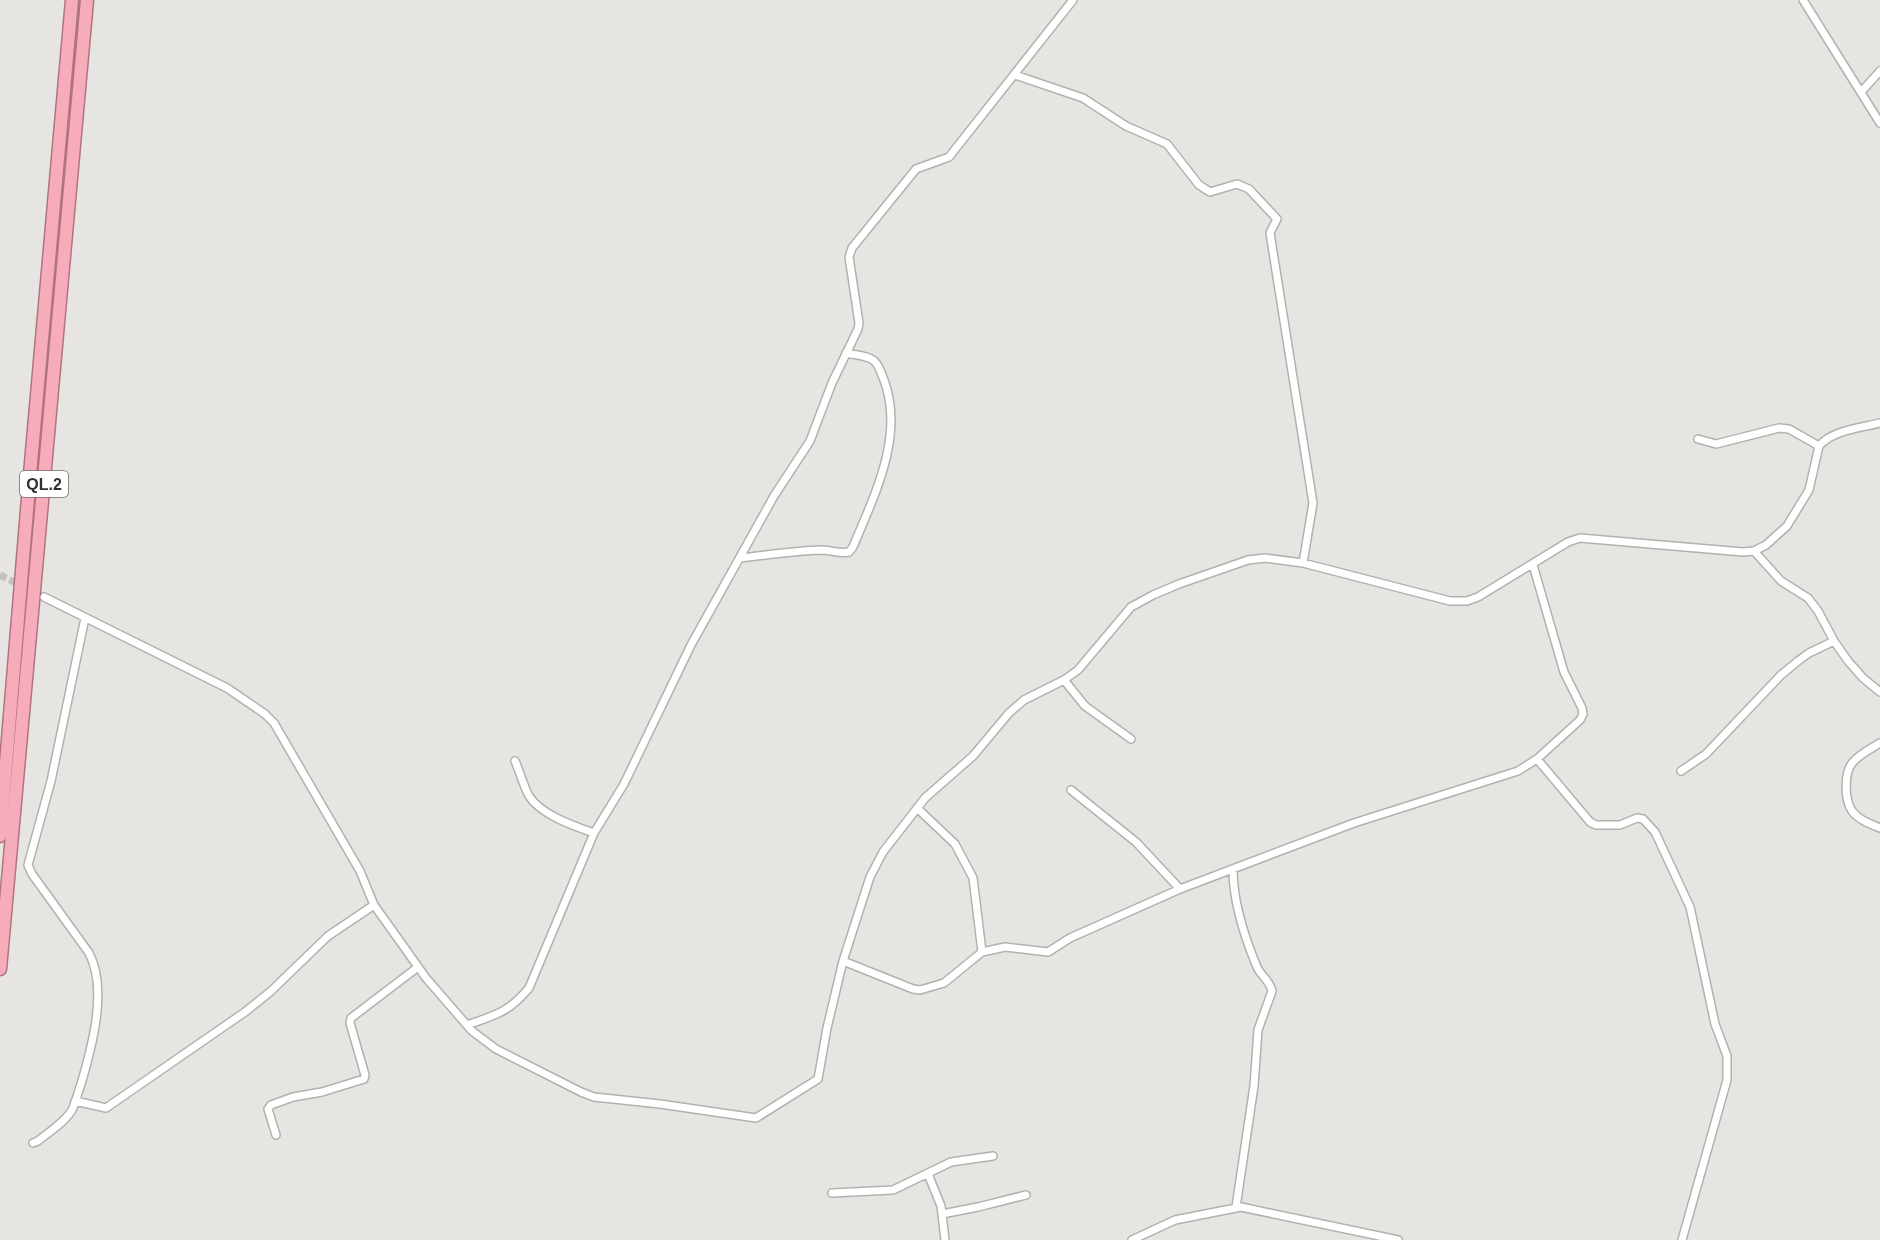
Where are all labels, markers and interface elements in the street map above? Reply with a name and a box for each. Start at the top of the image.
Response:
road number: QL.2 [20,471,68,497]

